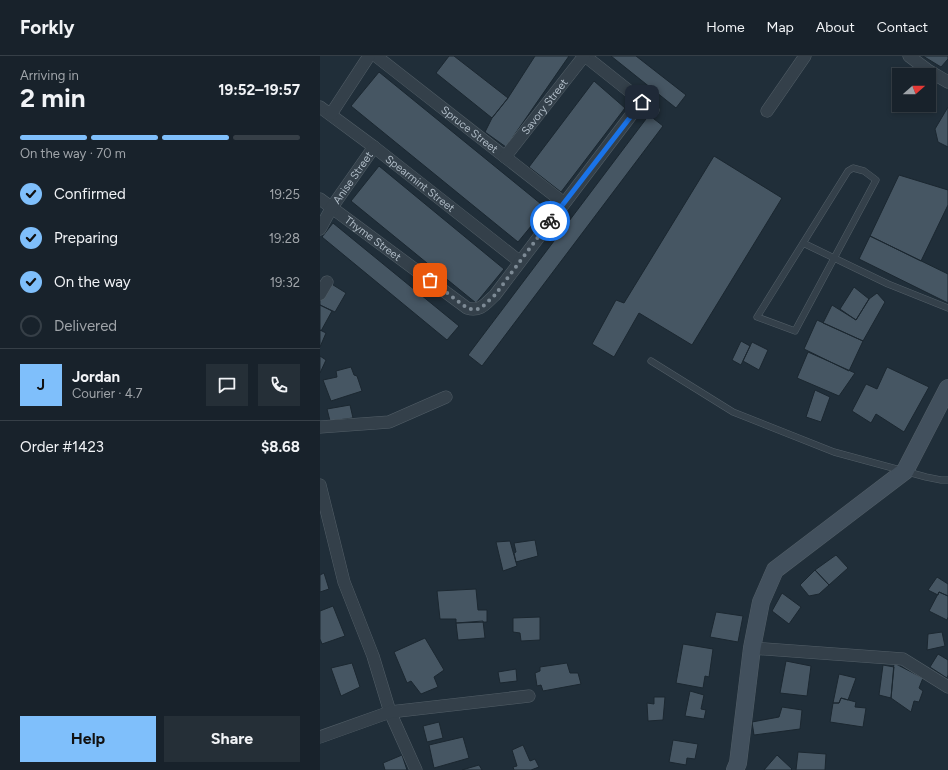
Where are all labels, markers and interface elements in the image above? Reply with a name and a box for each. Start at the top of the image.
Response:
text: Forkly [20,16,74,39]
text: Home [706,19,745,36]
text: Map [767,19,794,36]
text: About [816,19,855,36]
text: Contact [877,19,928,36]
text: Arriving in [20,68,79,83]
north arrow [892,68,936,112]
map controls [892,68,936,112]
street label: Savory Street [519,76,571,137]
text: 19:52–19:57 [218,81,300,99]
text: 2 min [20,82,86,114]
pin [625,85,659,119]
icon: home [631,91,653,113]
street label: Spruce Street [438,103,500,156]
text: On the way · 70 m [20,146,126,161]
street label: Anise Street [330,149,376,207]
street label: Spearmint Street [383,153,457,215]
icon: check [20,183,42,205]
text: Confirmed [54,185,126,203]
text: 19:25 [269,187,300,202]
courier [530,201,570,241]
icon: bike [539,210,561,232]
street label: Thyme Street [342,214,403,264]
icon: check [20,227,42,249]
text: Preparing [54,229,118,247]
text: 19:28 [269,231,300,246]
pin [413,263,447,297]
icon: bag [419,269,441,291]
icon: check [20,271,42,293]
text: On the way [54,273,131,291]
text: 19:32 [270,275,300,290]
text: Delivered [54,317,117,335]
button: chat [206,364,248,406]
button: phone [258,364,300,406]
text: Jordan [72,368,120,386]
text: J [37,376,45,394]
text: Courier · 4.7 [72,386,143,401]
text: Order #1423 [20,438,104,456]
text: $8.68 [261,438,300,456]
button: Help [20,716,156,762]
button: Share [164,716,300,762]

